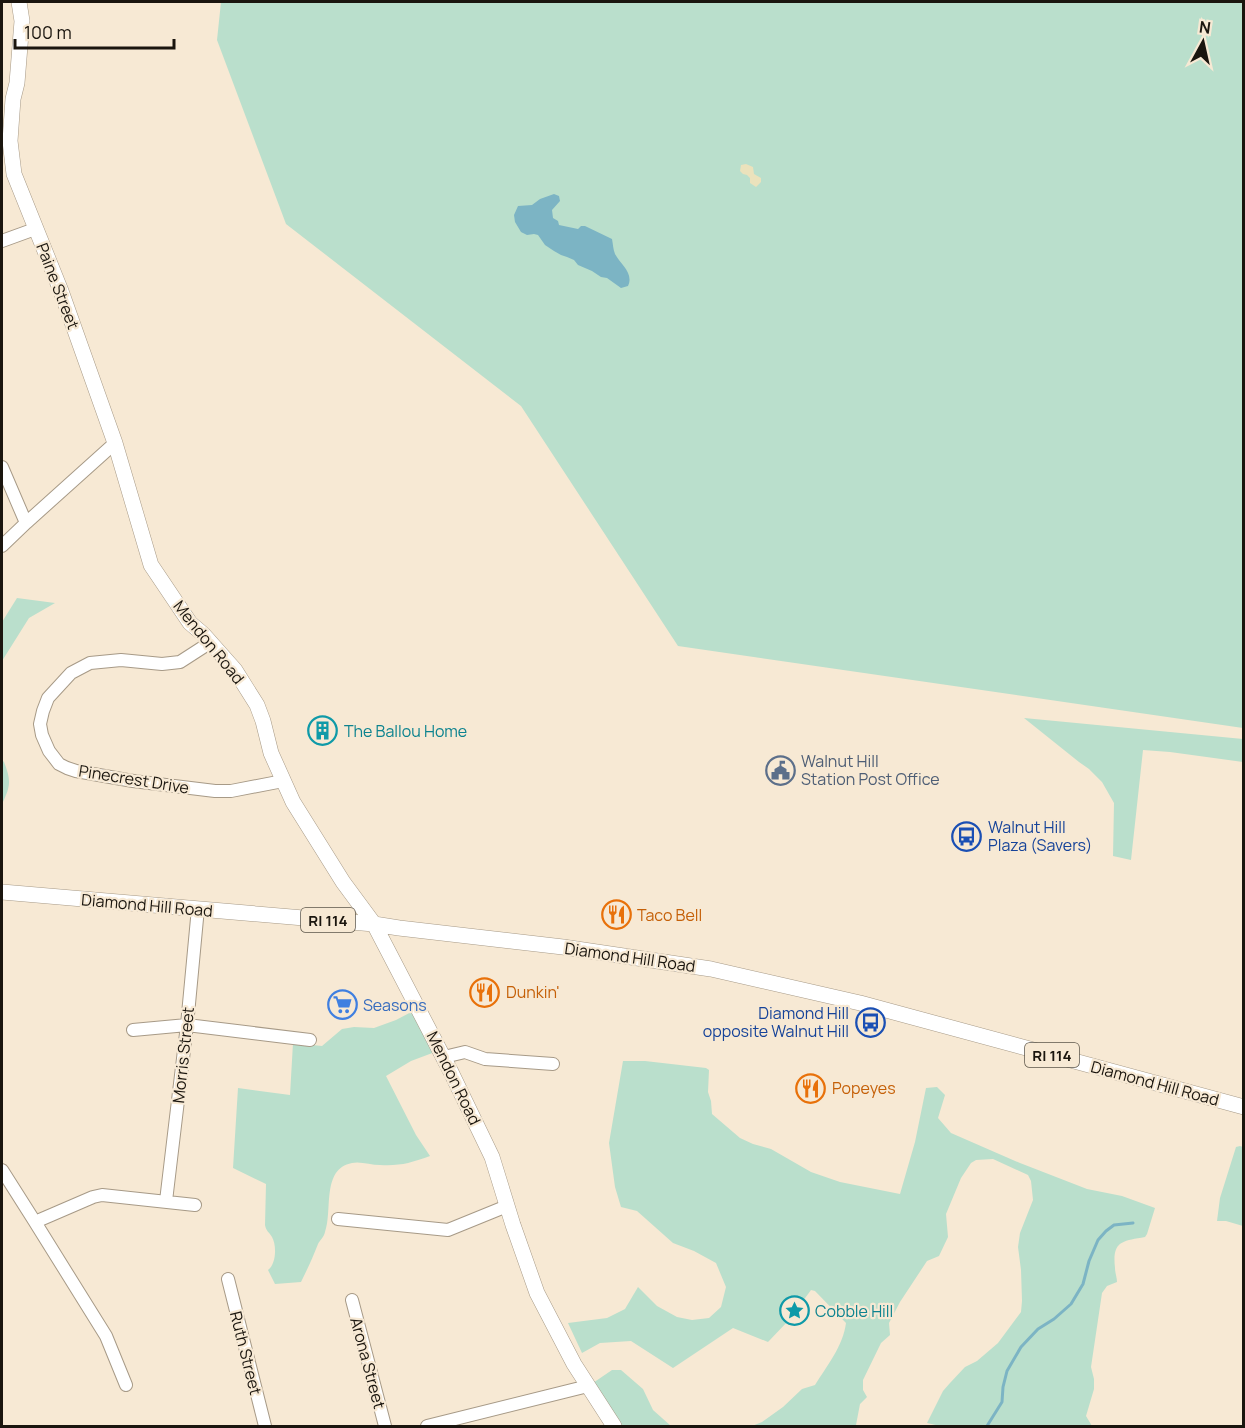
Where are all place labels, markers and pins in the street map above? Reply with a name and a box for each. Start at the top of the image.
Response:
building icon: The Ballou Home [307,715,339,747]
place label: The Ballou Home [344,720,467,742]
place label: Walnut Hill Station Post Office [801,750,940,790]
public building icon: Walnut Hill Station Post Office [764,754,796,786]
place label: Walnut Hill Plaza (Savers) [988,816,1092,856]
bus stop icon: Walnut Hill Plaza (Savers) [951,820,983,852]
restaurant icon: Taco Bell [600,899,632,931]
place label: Taco Bell [637,904,702,926]
restaurant icon: Dunkin' [469,976,501,1008]
place label: Dunkin' [506,981,560,1003]
supermarket icon: Seasons [326,989,358,1021]
place label: Seasons [363,994,427,1016]
place label: Diamond Hill opposite Walnut Hill [703,1002,849,1042]
bus stop icon: Diamond Hill opposite Walnut Hill [854,1006,886,1038]
restaurant icon: Popeyes [795,1072,827,1104]
place label: Popeyes [832,1077,896,1099]
place icon: Cobble Hill [778,1295,810,1327]
place label: Cobble Hill [815,1300,893,1322]

